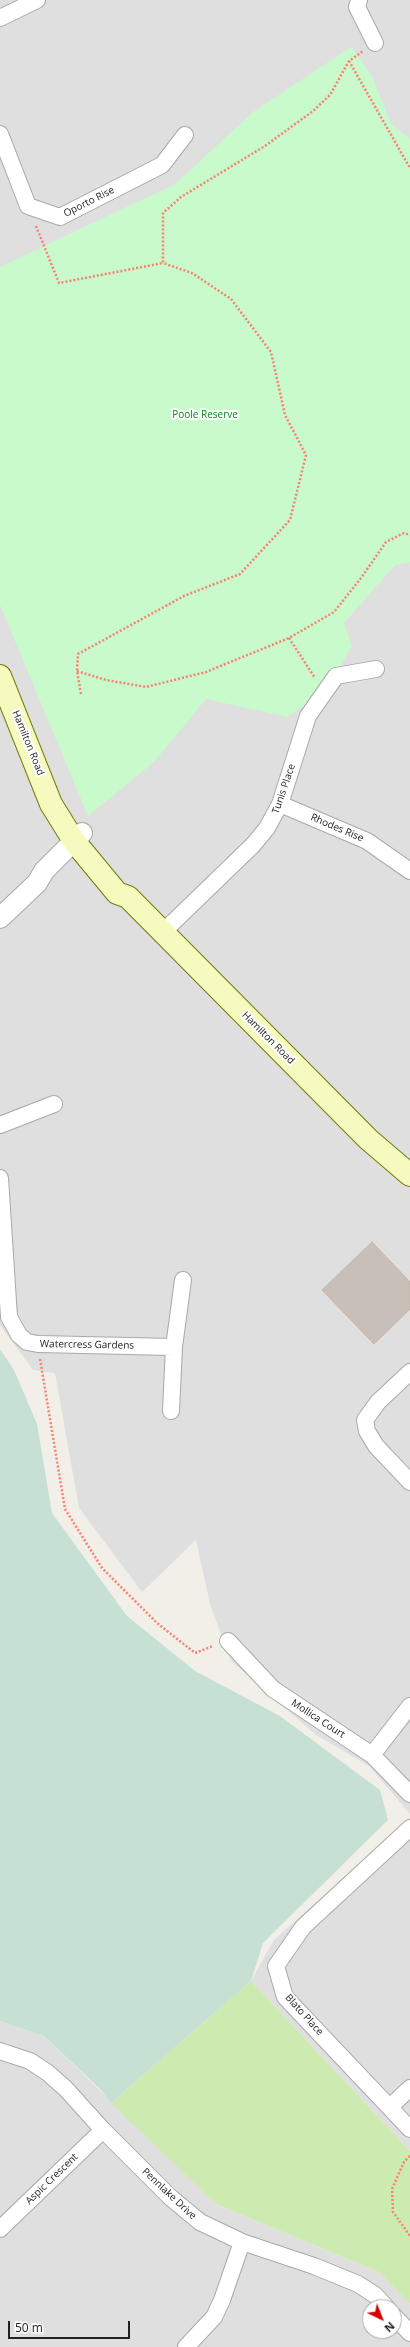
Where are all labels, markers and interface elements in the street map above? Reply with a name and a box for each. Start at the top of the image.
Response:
street label: Oporto Rise [62,184,116,220]
park label: Poole Reserve [172,409,238,421]
street label: Hamilton Road [9,709,47,777]
street label: Tunis Place [270,762,298,816]
street label: Rhodes Rise [309,811,365,845]
street label: Hamilton Road [239,1009,297,1067]
street label: Watercress Gardens [40,1338,134,1352]
street label: Mollica Court [289,1697,347,1741]
street label: Blato Place [282,1992,326,2038]
street label: Aspic Crescent [23,2151,81,2207]
street label: Pennlake Drive [139,2166,199,2222]
north arrow [362,2299,402,2339]
scale bar [10,2313,132,2339]
text: 50 m [15,2319,43,2336]
text: N [381,2319,398,2336]

